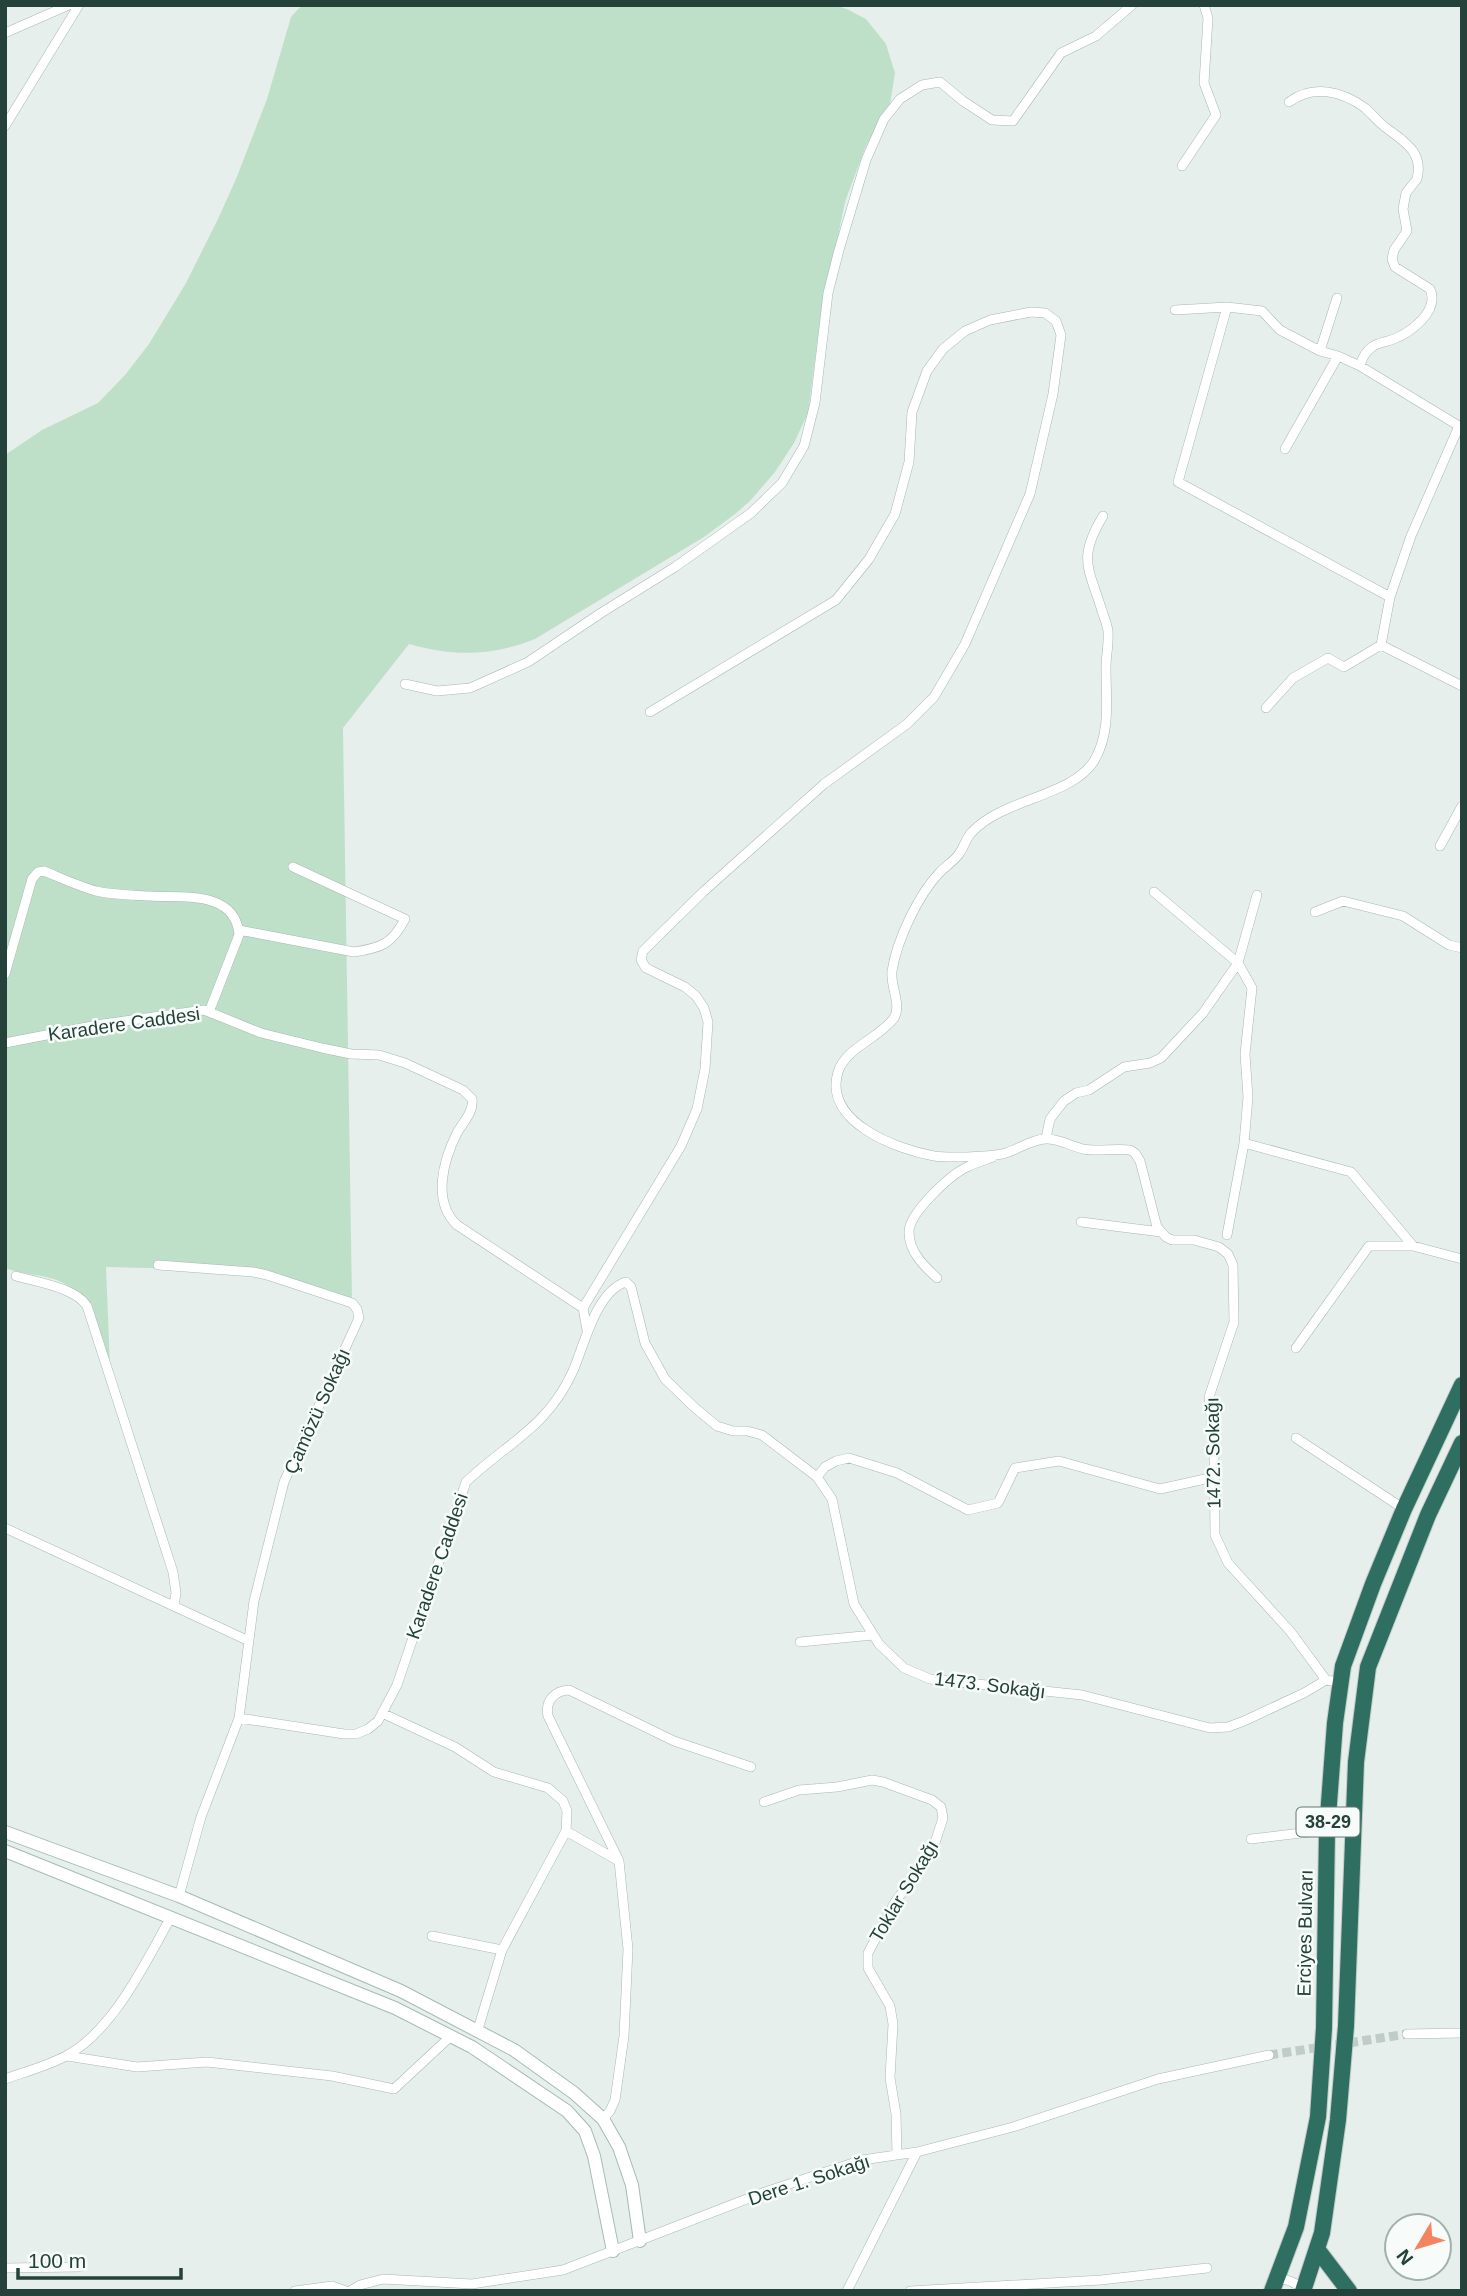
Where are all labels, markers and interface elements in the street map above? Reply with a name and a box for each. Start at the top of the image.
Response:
street label: Karadere Caddesi [47,1003,201,1045]
street label: Çamözü Sokağı [280,1345,354,1477]
street label: 1472. Sokağı [1202,1397,1224,1509]
street label: Karadere Caddesi [402,1490,472,1642]
street label: 1473. Sokağı [933,1668,1047,1702]
road number: 38-29 [1296,1808,1360,1836]
street label: Toklar Sokağı [865,1836,943,1946]
street label: Erciyes Bulvarı [1293,1869,1317,1997]
street label: Dere 1. Sokağı [745,2150,873,2210]
north arrow [1383,2212,1453,2282]
scale bar [18,2236,180,2280]
text: N [1392,2245,1417,2269]
text: 100 m [28,2249,86,2272]

